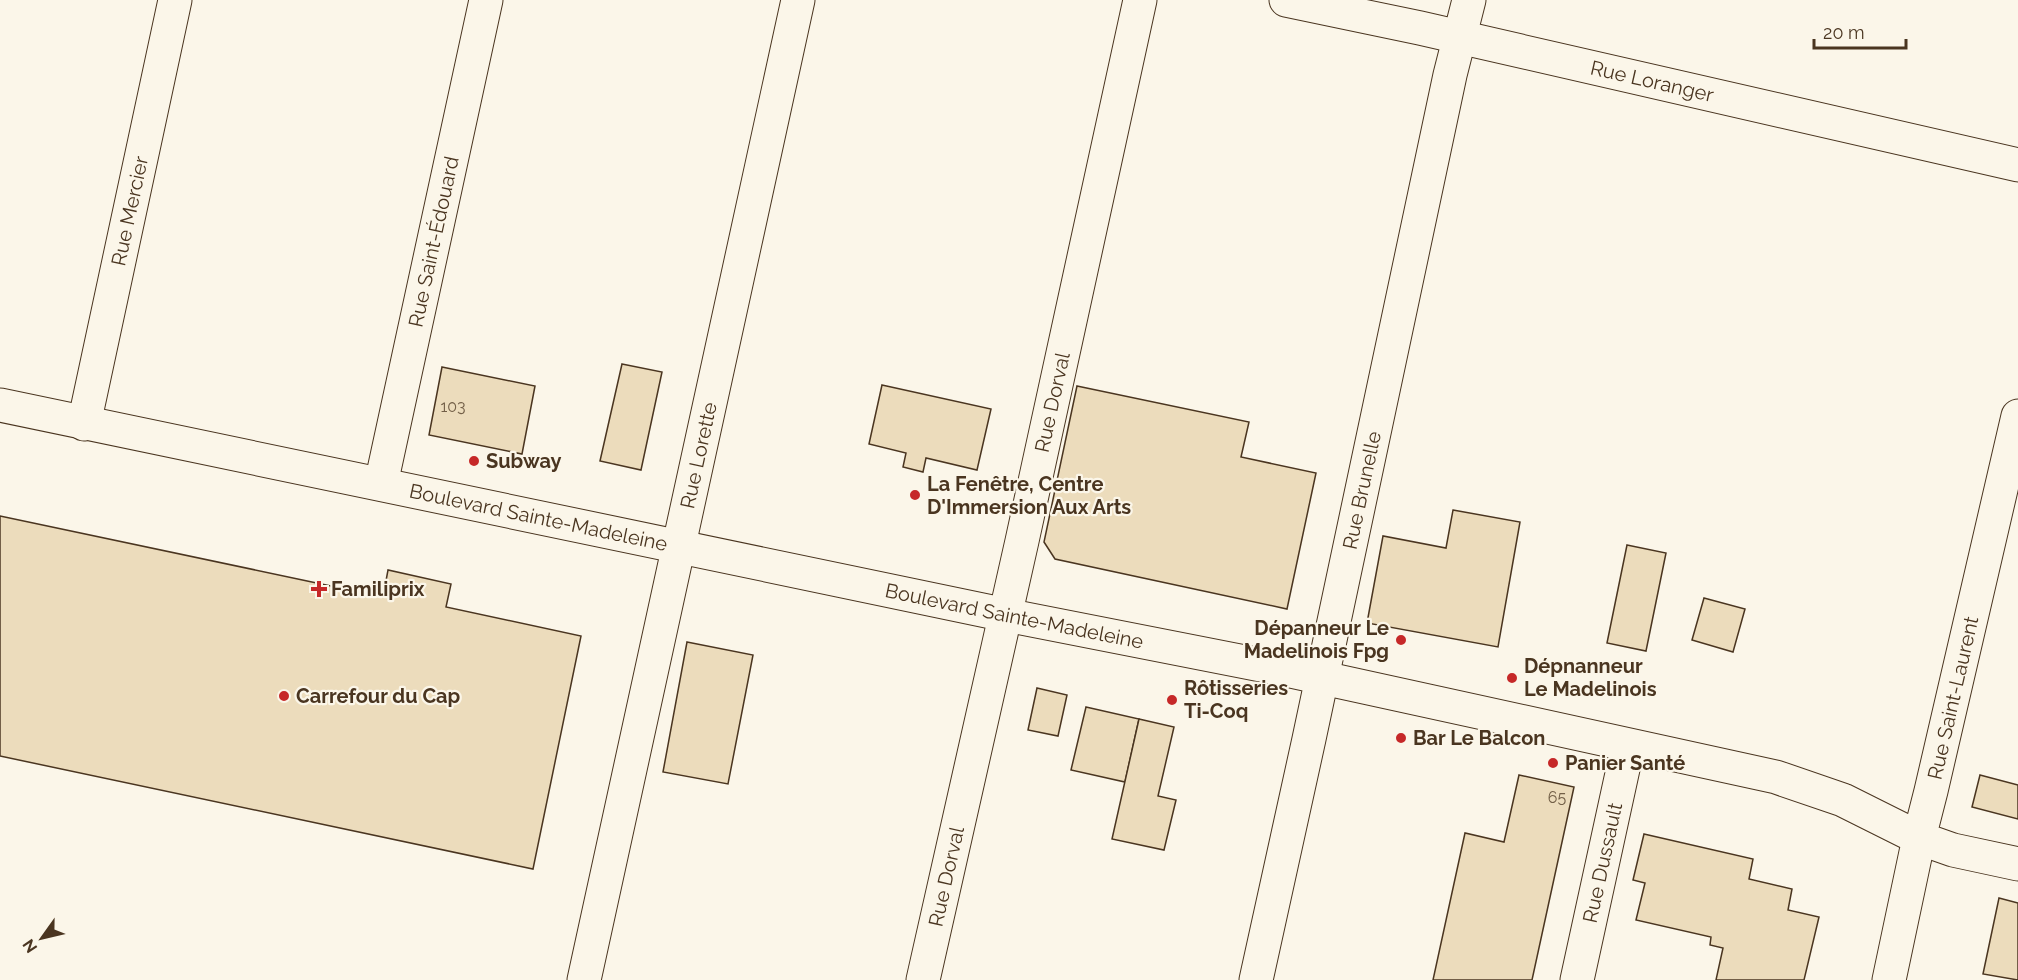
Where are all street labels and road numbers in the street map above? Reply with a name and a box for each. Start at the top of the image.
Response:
street label: Rue Loranger [1588,55,1716,107]
street label: Rue Mercier [106,154,153,268]
street label: Rue Saint-Édouard [403,154,464,329]
street label: Rue Dorval [1030,350,1075,455]
street label: Rue Lorette [675,400,722,511]
street label: Rue Brunelle [1338,429,1386,551]
street label: Boulevard Sainte-Madeleine [407,479,670,556]
street label: Boulevard Sainte-Madeleine [883,578,1146,654]
street label: Rue Saint-Laurent [1923,614,1984,782]
street label: Rue Dussault [1578,800,1627,925]
street label: Rue Dorval [923,824,969,929]

